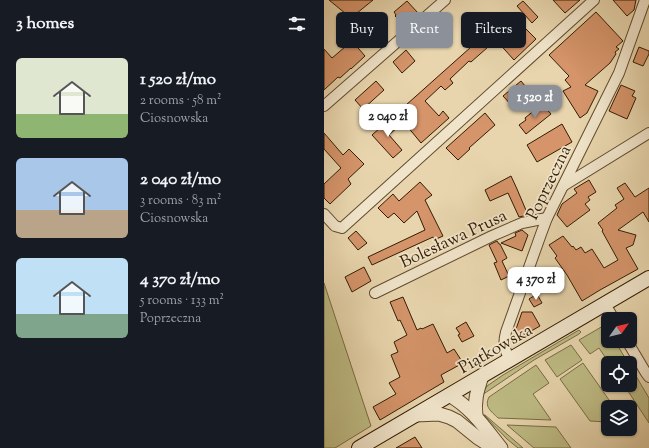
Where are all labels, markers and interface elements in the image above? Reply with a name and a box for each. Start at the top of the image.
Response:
text: 3 homes [16,12,74,36]
chip: Buy [336,12,388,48]
chip: Rent [396,12,453,48]
chip: Filters [461,12,526,48]
icon: filters [286,13,308,35]
text: 1 520 zł/mo [140,68,216,92]
icon: home [48,74,96,122]
pin: 1 520 zł [494,85,576,119]
text: 1 520 zł [517,89,553,107]
text: 2 rooms · 58 m² [140,92,221,110]
pin: 2 040 zł [347,104,429,138]
text: 2 040 zł [368,108,408,126]
text: Ciosnowska [140,110,208,128]
street label: Poprzeczna [521,141,578,224]
text: 2 040 zł/mo [140,168,221,192]
icon: home [48,174,96,222]
text: 3 rooms · 83 m² [140,192,221,210]
street label: Bolesława Prusa [396,204,511,275]
text: Ciosnowska [140,210,208,228]
pin: 4 370 zł [495,267,577,301]
text: 4 370 zł/mo [140,268,220,292]
text: 4 370 zł [516,271,556,289]
icon: home [48,274,96,322]
text: 5 rooms · 133 m² [140,292,224,310]
text: Poprzeczna [140,310,201,328]
north arrow [601,312,637,348]
map controls [601,312,637,436]
street label: Piątkowska [455,319,538,381]
button: locate [601,356,637,392]
button: layers [601,400,637,436]

